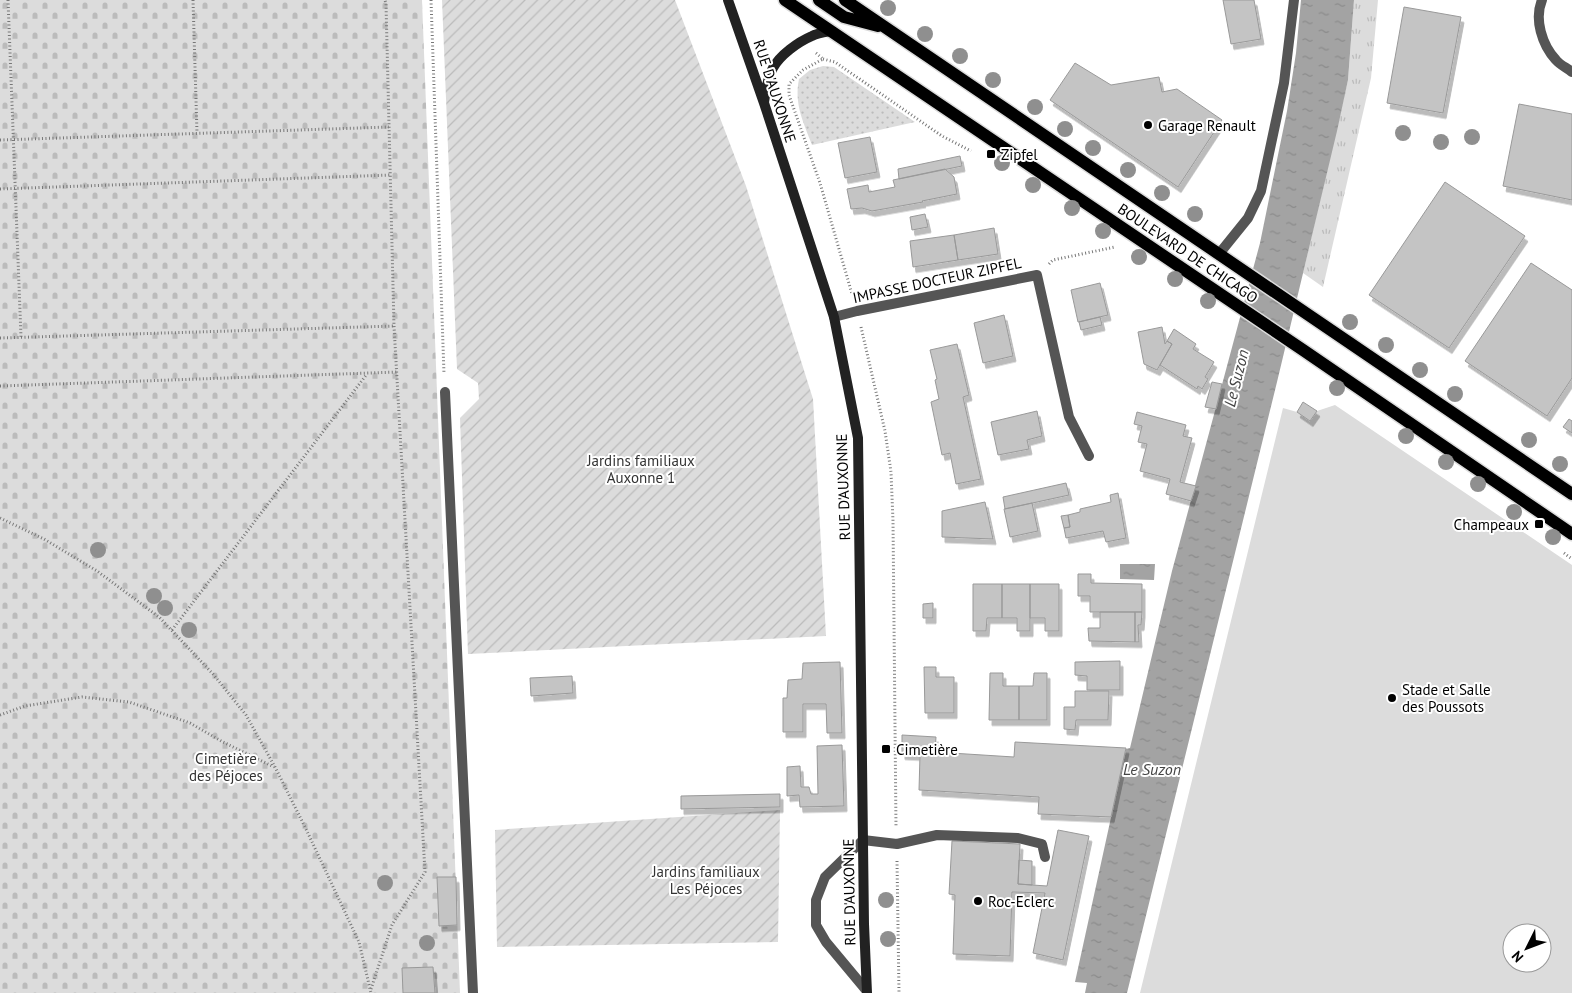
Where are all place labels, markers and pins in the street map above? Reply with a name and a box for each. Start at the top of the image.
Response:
place label: Garage Renault [1158,116,1256,135]
marker: Garage Renault [1142,119,1154,131]
place label: Zipfel [1001,145,1038,164]
marker: Zipfel [985,148,997,160]
place label: Champeaux [1454,515,1529,534]
marker: Champeaux [1533,518,1545,530]
place label: Stade et Salle des Poussots [1402,680,1491,716]
marker: Stade et Salle des Poussots [1386,692,1398,704]
place label: Cimetière [896,740,958,759]
marker: Cimetière [880,743,892,755]
place label: Roc-Eclerc [988,892,1055,911]
marker: Roc-Eclerc [972,895,984,907]

